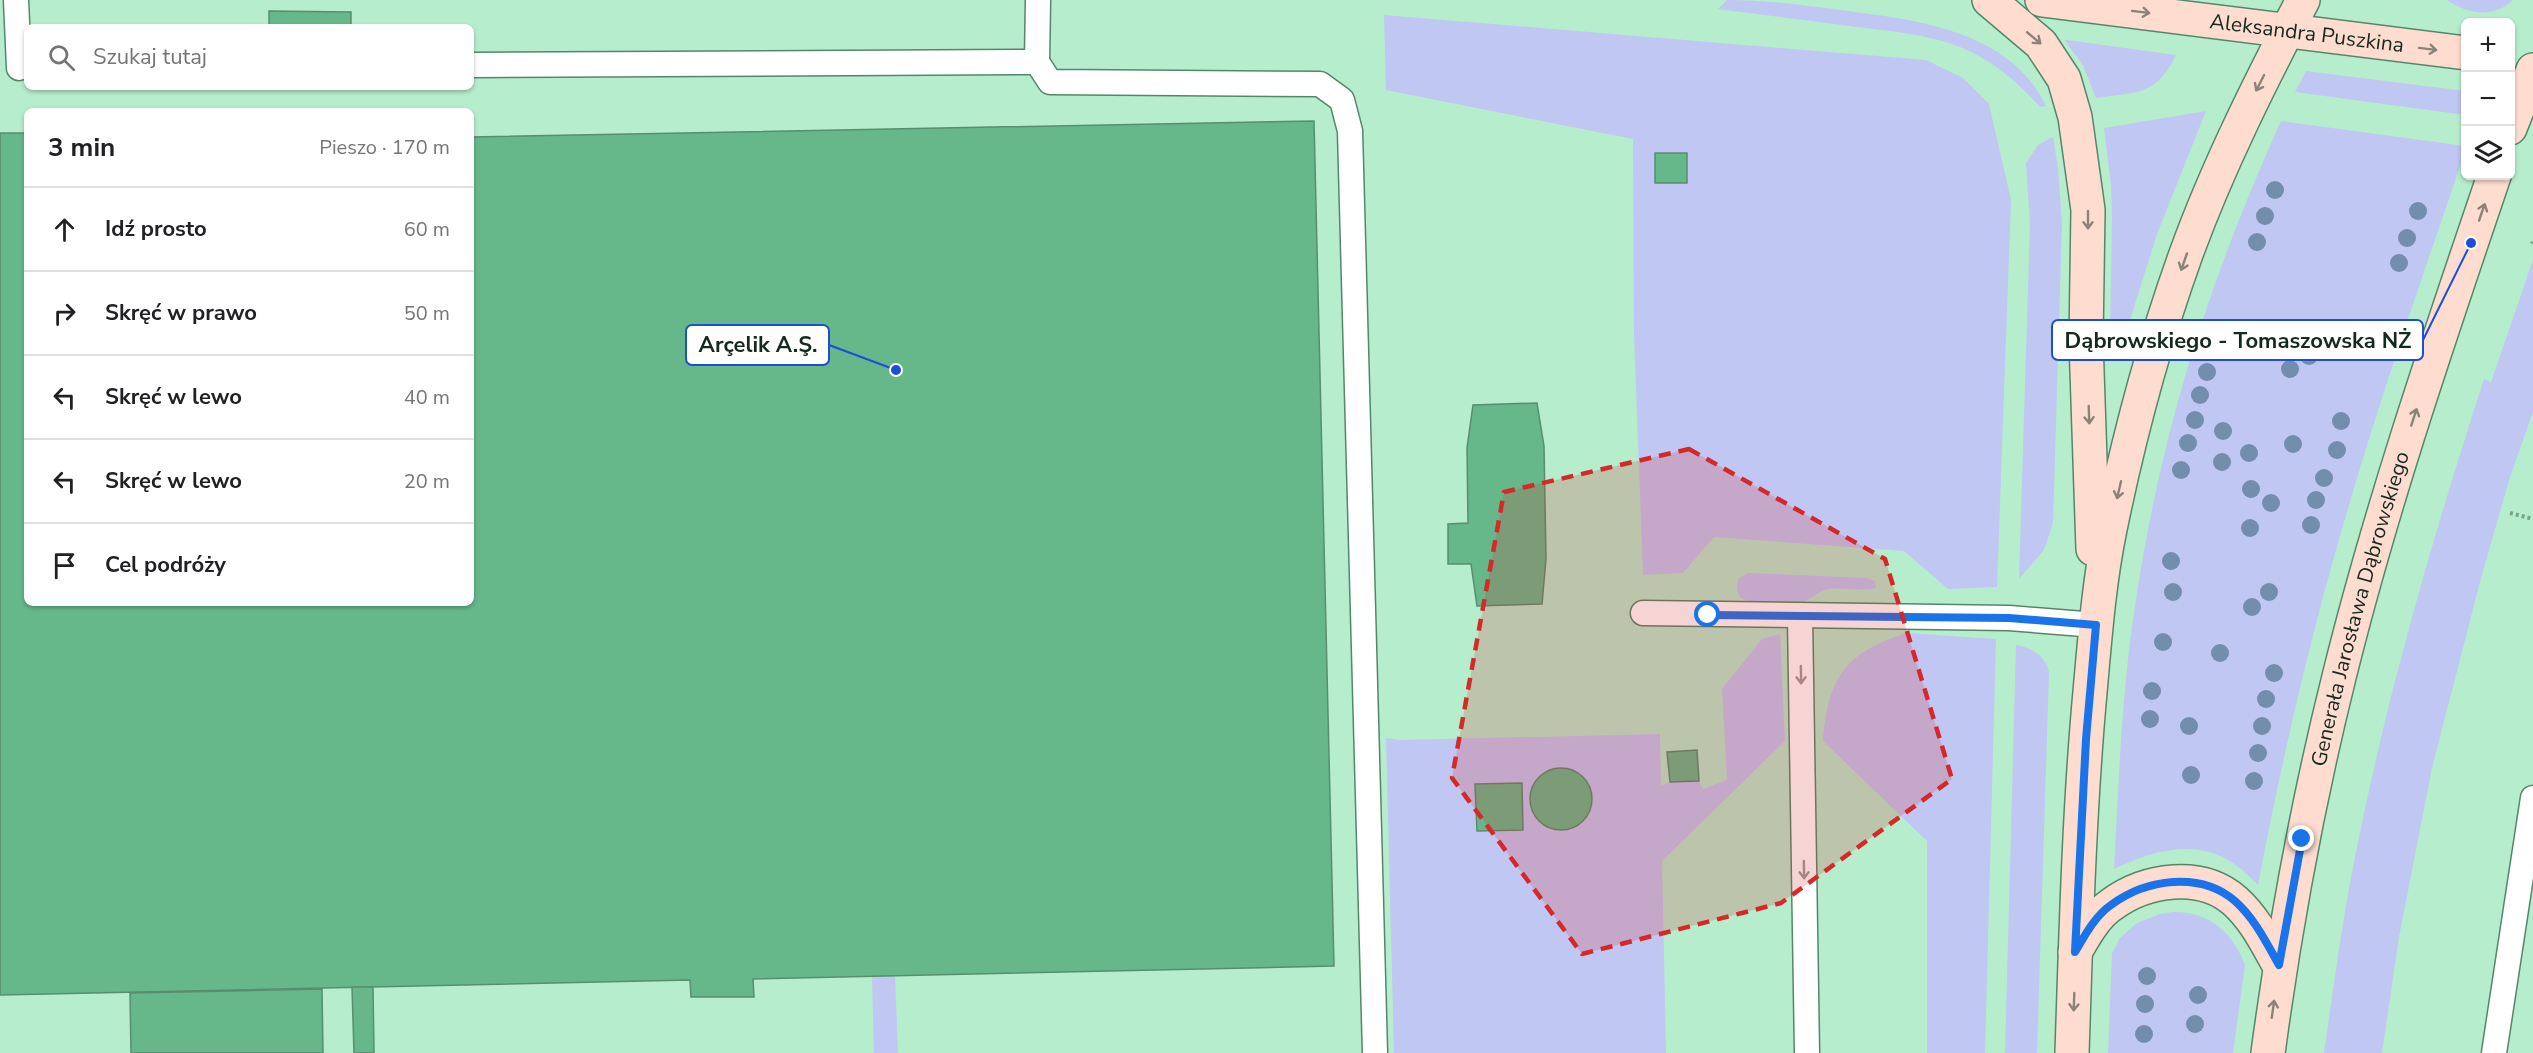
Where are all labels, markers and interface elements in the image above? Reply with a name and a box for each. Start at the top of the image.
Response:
one-way arrow [2131,7,2151,18]
street label: Aleksandra Puszkina [2208,7,2406,59]
map controls [2461,18,2515,180]
button: + [2461,18,2515,72]
search box [24,24,474,90]
one-way arrow [2025,30,2041,44]
icon: search [45,41,78,74]
text: Szukaj tutaj [93,42,207,72]
one-way arrow [2418,43,2438,54]
button: − [2461,72,2515,126]
one-way arrow [2254,74,2266,92]
button: layers [2461,126,2515,180]
text: 3 min [48,130,115,165]
text: Pieszo · 170 m [319,134,450,161]
one-way arrow [2477,203,2488,222]
one-way arrow [2082,209,2094,229]
icon: ahead [48,213,81,246]
text: Idź prosto [105,214,207,244]
text: 60 m [404,216,450,243]
one-way arrow [2177,252,2188,271]
icon: right [48,297,81,330]
text: Skręć w prawo [105,298,257,328]
text: 50 m [404,300,450,327]
callout: Dąbrowskiego - Tomaszowska NŻ [2052,320,2423,360]
callout: Arçelik A.Ş. [686,325,829,365]
text: Dąbrowskiego - Tomaszowska NŻ [2065,326,2411,356]
text: Arçelik A.Ş. [699,330,817,360]
icon: left [48,381,81,414]
text: Skręć w lewo [105,382,242,412]
text: 40 m [404,384,450,411]
one-way arrow [2083,404,2095,424]
one-way arrow [2409,408,2420,427]
street label: Generała Jarosława Dąbrowskiego [2304,448,2416,769]
icon: left [48,465,81,498]
text: Skręć w lewo [105,466,242,496]
text: 20 m [404,468,450,495]
one-way arrow [2113,480,2125,499]
icon: arrive [48,549,81,582]
text: Cel podróży [105,550,226,580]
route start [1694,601,1720,627]
one-way arrow [1795,665,1807,685]
route end [2288,825,2314,851]
one-way arrow [1798,860,1810,880]
one-way arrow [2068,992,2079,1012]
one-way arrow [2268,1000,2279,1020]

